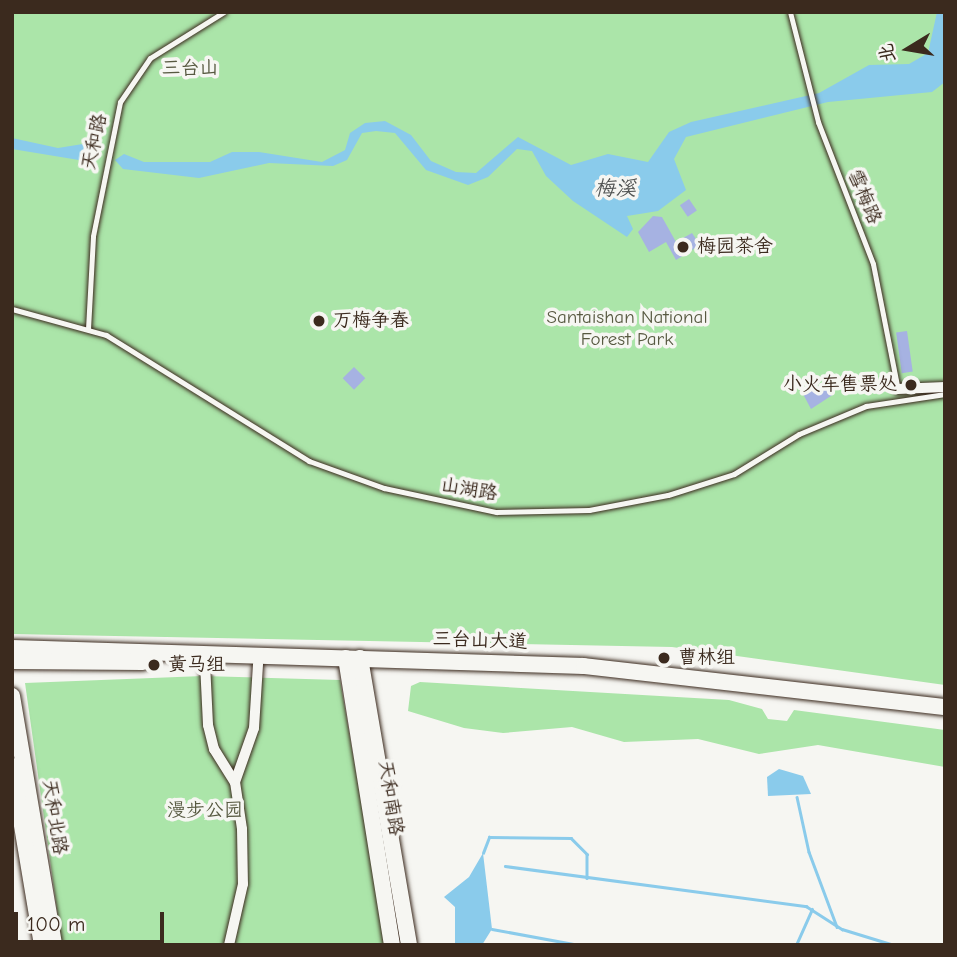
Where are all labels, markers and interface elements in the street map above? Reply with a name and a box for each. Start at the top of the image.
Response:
north arrow [873,14,943,84]
text: 北 [875,42,900,64]
park label: 三台山 [162,58,218,80]
street label: 天和路 [78,112,112,172]
street label: 雪梅路 [842,166,886,228]
water label: 梅溪 [594,175,636,201]
place label: 梅园茶舍 [697,236,773,258]
marker: 梅园茶舍 [675,239,691,255]
park label: Santaishan National Forest Park [546,307,708,351]
place label: 万梅争春 [333,310,409,332]
marker: 万梅争春 [311,313,327,329]
place label: 小火车售票处 [783,374,897,396]
marker: 小火车售票处 [903,377,919,393]
street label: 山湖路 [439,474,499,506]
street label: 三台山大道 [432,628,528,654]
place label: 曹林组 [678,647,735,669]
marker: 曹林组 [656,650,672,666]
place label: 黄马组 [168,654,225,676]
marker: 黄马组 [146,657,162,673]
street label: 天和南路 [373,759,407,837]
street label: 天和北路 [37,778,71,856]
park label: 漫步公园 [167,800,243,822]
scale bar [18,898,168,942]
text: 100 m [27,912,85,936]

